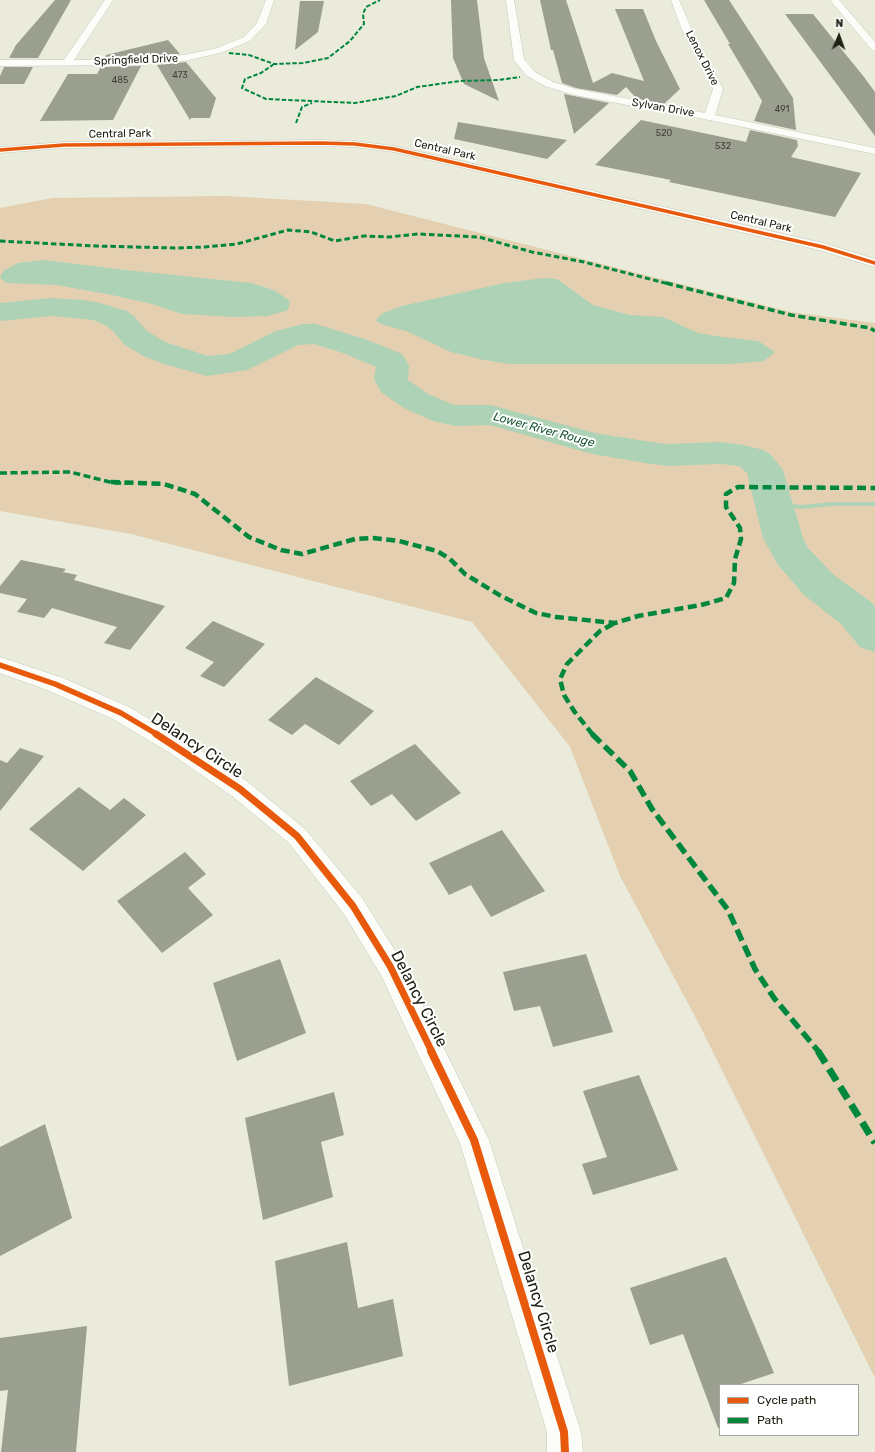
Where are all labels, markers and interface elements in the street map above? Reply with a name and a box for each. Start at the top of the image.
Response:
north arrow [819,16,859,56]
text: N [835,17,844,30]
street label: Lenox Drive [682,28,722,88]
street label: Springfield Drive [94,52,178,68]
house number: 473 [172,70,188,80]
house number: 485 [112,75,128,85]
street label: Sylvan Drive [631,96,695,120]
house number: 491 [775,104,789,114]
street label: Central Park [88,127,152,141]
house number: 520 [656,128,672,138]
street label: Central Park [413,137,477,163]
house number: 532 [715,141,731,151]
street label: Central Park [729,209,793,235]
water label: Lower River Rouge [492,410,596,450]
street label: Delancy Circle [147,709,247,783]
street label: Delancy Circle [386,947,452,1051]
street label: Delancy Circle [513,1249,563,1355]
legend [719,1384,859,1436]
text: Cycle path [757,1393,816,1407]
text: Path [757,1413,783,1427]

